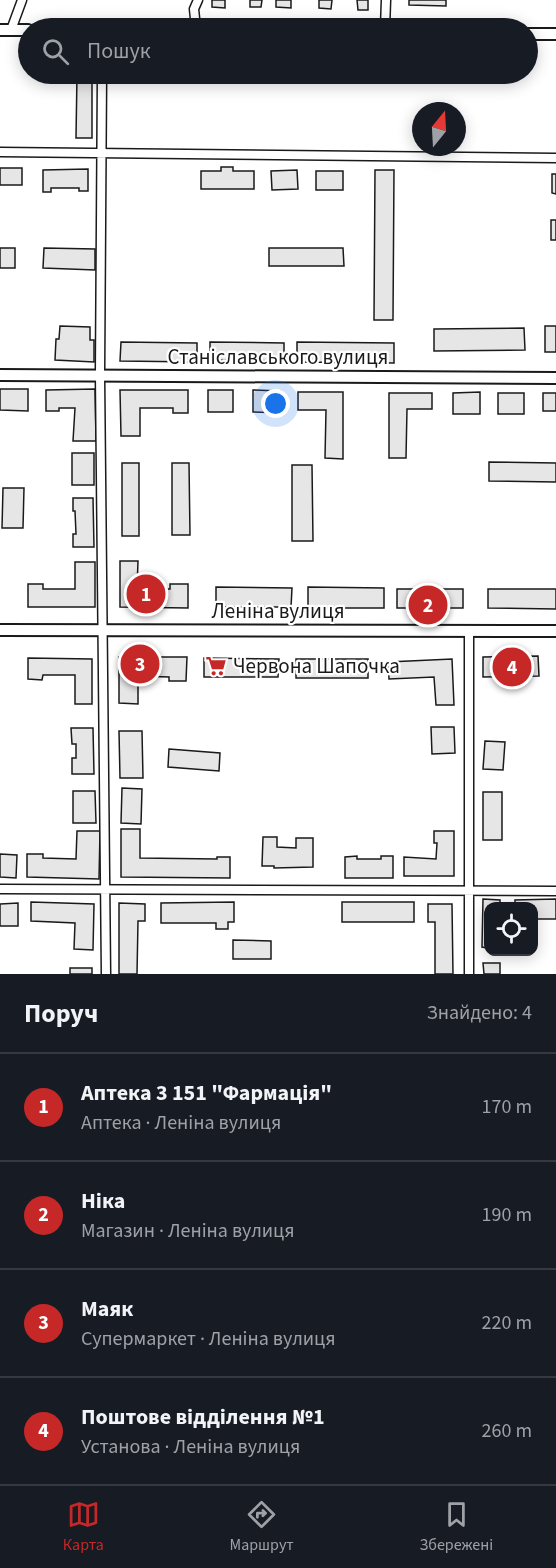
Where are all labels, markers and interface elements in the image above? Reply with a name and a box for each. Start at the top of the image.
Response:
search box [18,18,538,84]
icon: search [39,35,72,68]
text: Пошук [87,35,151,67]
north arrow [412,102,466,156]
street label: Станіславського вулиця [168,342,388,372]
your location [261,389,290,418]
pin: 1 [126,572,166,616]
pin: 2 [408,582,448,628]
street label: Леніна вулиця [212,596,345,626]
pin: 3 [120,642,160,686]
pin: 4 [492,644,532,690]
place label: Червона Шапочка [233,651,400,681]
supermarket icon: Червона Шапочка [204,654,228,678]
map controls [484,902,538,956]
button: locate [484,902,538,956]
text: Поруч [24,995,98,1032]
text: Знайдено: 4 [427,999,532,1027]
text: Аптека 3 151 "Фармація" [81,1077,332,1109]
text: 1 [38,1093,49,1121]
text: 170 m [482,1093,532,1121]
text: Аптека · Леніна вулиця [81,1109,281,1137]
text: Ніка [81,1185,125,1217]
text: 2 [38,1201,49,1229]
text: 190 m [482,1201,532,1229]
text: Магазин · Леніна вулиця [81,1217,295,1245]
text: Маяк [81,1293,133,1325]
text: 3 [38,1309,49,1337]
text: 220 m [482,1309,532,1337]
text: Супермаркет · Леніна вулиця [81,1325,336,1353]
text: Поштове відділення №1 [81,1401,325,1433]
text: 4 [38,1417,49,1445]
text: 260 m [482,1417,532,1445]
text: Установа · Леніна вулиця [81,1433,300,1461]
tab: Карта [63,1498,104,1556]
tab: Маршрут [230,1498,294,1556]
tab: Збережені [419,1498,493,1556]

